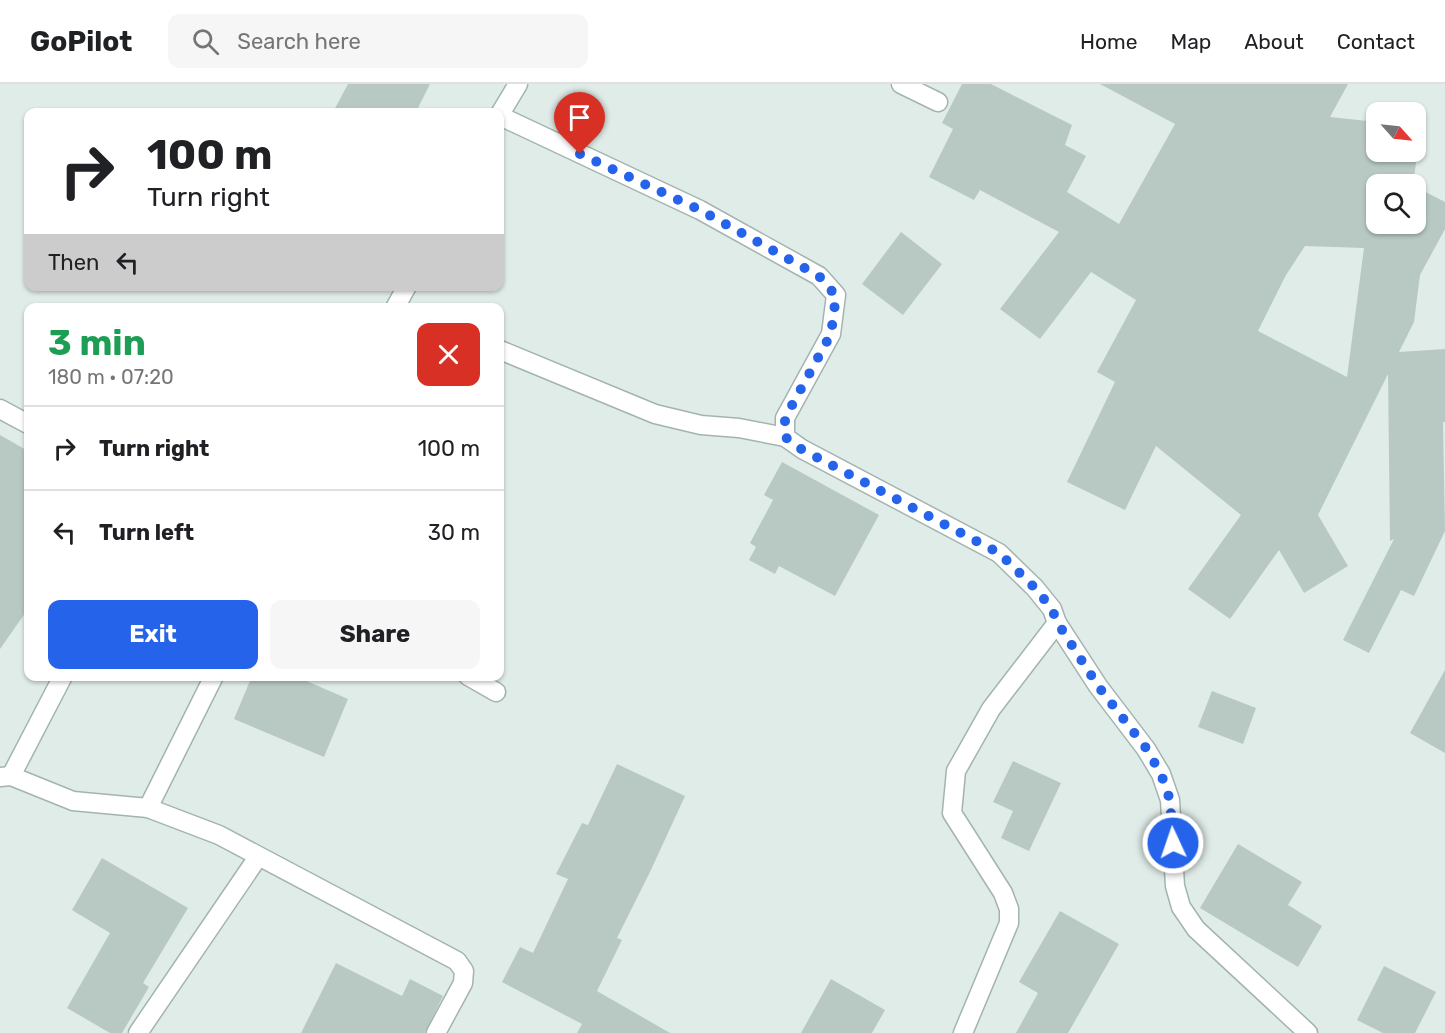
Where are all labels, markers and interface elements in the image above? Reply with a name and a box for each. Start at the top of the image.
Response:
search box [168,14,588,68]
text: GoPilot [30,25,132,58]
icon: search [189,25,222,58]
text: Search here [237,28,361,55]
text: Home [1080,29,1137,54]
text: Map [1170,29,1211,54]
text: About [1244,29,1304,54]
text: Contact [1337,29,1415,54]
pin [554,92,605,154]
icon: arrive [563,101,596,134]
north arrow [1366,102,1426,162]
map controls [1366,102,1426,234]
text: 100 m [147,130,272,180]
icon: right [48,132,126,210]
button: search [1366,174,1426,234]
text: Turn right [147,181,270,213]
icon: left [111,246,144,279]
text: Then [48,249,99,276]
text: 3 min [48,321,146,364]
button: close [417,323,480,386]
text: 180 m · 07:20 [48,365,174,389]
icon: right [48,432,81,465]
text: Turn right [99,435,209,462]
text: 100 m [418,435,480,462]
icon: left [48,516,81,549]
text: Turn left [99,519,194,546]
text: 30 m [428,519,480,546]
button: Exit [48,600,258,669]
button: Share [270,600,480,669]
position arrow [1141,811,1205,875]

